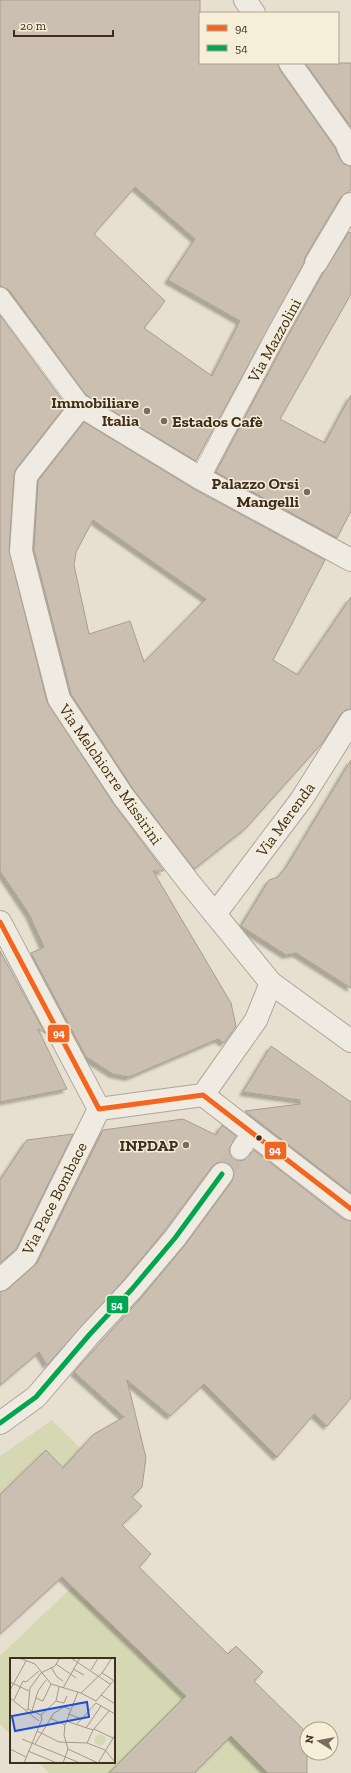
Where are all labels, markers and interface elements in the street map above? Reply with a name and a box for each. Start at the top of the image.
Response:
scale bar [14,12,113,38]
legend [199,12,339,64]
text: 20 m [20,19,47,33]
text: 94 [235,21,248,35]
text: 54 [235,41,248,55]
street label: Via Mazzolini [243,295,306,386]
place label: Immobiliare Italia [51,393,139,430]
marker: Immobiliare Italia [142,406,152,416]
place label: Estados Cafè [172,412,263,431]
marker: Estados Cafè [159,416,169,426]
place label: Palazzo Orsi Mangelli [212,474,299,511]
marker: Palazzo Orsi Mangelli [302,487,312,497]
street label: Via Melchiorre Missirini [54,700,167,849]
street label: Via Merenda [252,778,319,861]
line badge: 94 [47,1024,70,1043]
text: 94 [53,1027,66,1040]
unlabelled marker [254,1133,264,1143]
place label: INPDAP [120,1136,178,1155]
street label: Via Pace Bombace [17,1139,91,1259]
marker: INPDAP [181,1140,191,1150]
line badge: 94 [264,1141,287,1160]
text: 94 [269,1144,282,1157]
line badge: 54 [106,1295,129,1314]
text: 54 [111,1299,124,1312]
inset map [10,1658,115,1763]
north arrow [299,1721,339,1761]
text: N [302,1733,317,1745]

